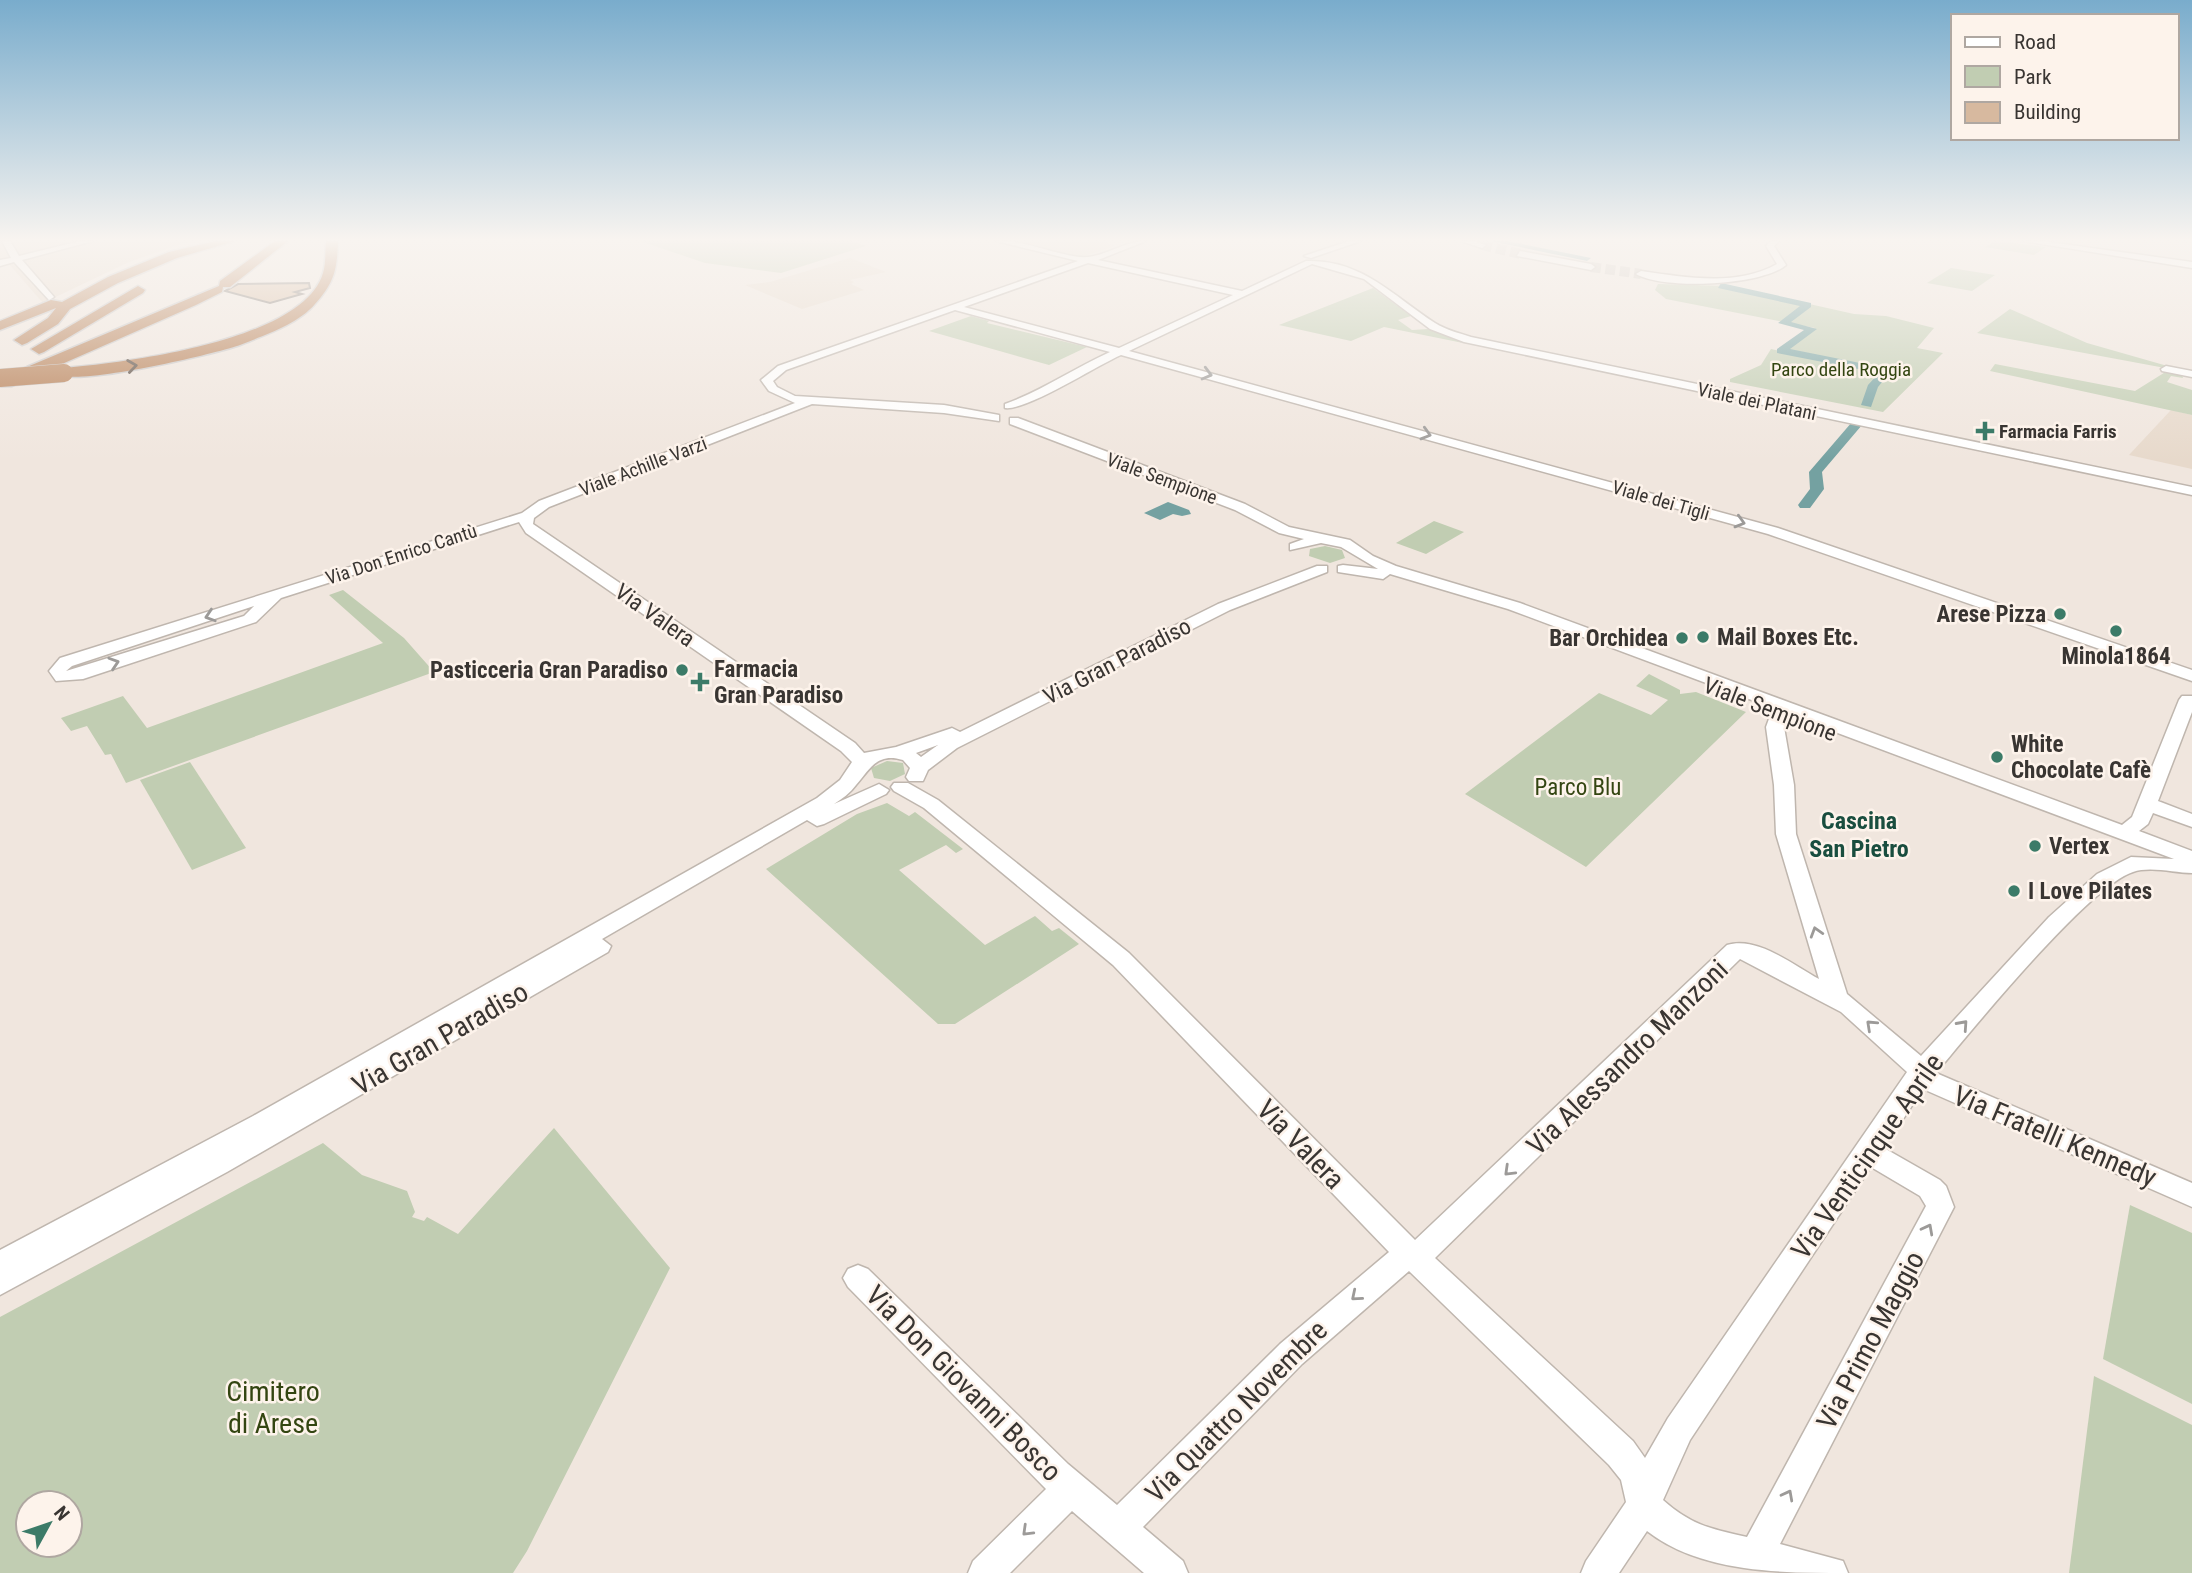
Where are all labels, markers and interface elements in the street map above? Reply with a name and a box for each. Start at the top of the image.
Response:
legend [1951,14,2178,140]
text: Road [2014,30,2056,54]
text: Park [2014,65,2052,89]
text: Building [2014,100,2081,124]
park label: Parco della Roggia [1771,358,1911,381]
one-way arrow [126,359,137,374]
one-way arrow [1201,366,1213,380]
street label: Viale dei Platani [1695,378,1819,425]
place label: Farmacia Farris [1999,420,2117,443]
marker: Farmacia Farris [1977,423,1993,439]
one-way arrow [1420,426,1432,440]
street label: Viale Achille Varzi [576,432,710,501]
street label: Viale Sempione [1103,448,1220,509]
street label: Viale dei Tigli [1609,476,1712,525]
one-way arrow [1734,513,1746,528]
street label: Via Don Enrico Cantù [323,519,480,590]
street label: Via Valera [609,578,700,653]
place label: Arese Pizza [1937,601,2046,628]
marker: Arese Pizza [2052,606,2068,622]
one-way arrow [204,608,217,622]
street label: Via Gran Paradiso [1039,613,1196,710]
marker: Minola1864 [2108,623,2124,639]
place label: Mail Boxes Etc. [1717,624,1859,651]
place label: Bar Orchidea [1549,625,1668,652]
marker: Mail Boxes Etc. [1695,629,1711,645]
marker: Bar Orchidea [1674,630,1690,646]
place label: Minola1864 [2061,643,2171,670]
place label: Farmacia Gran Paradiso [714,656,843,709]
one-way arrow [108,657,120,671]
place label: Pasticceria Gran Paradiso [430,657,668,684]
marker: Pasticceria Gran Paradiso [674,662,690,678]
street label: Viale Sempione [1699,672,1840,747]
marker: Farmacia Gran Paradiso [692,674,708,690]
place label: White Chocolate Cafè [2011,731,2151,784]
marker: White Chocolate Cafè [1989,749,2005,765]
park label: Parco Blu [1535,774,1621,801]
district label: Cascina San Pietro [1809,807,1909,863]
place label: Vertex [2049,833,2110,860]
marker: Vertex [2027,838,2043,854]
place label: I Love Pilates [2028,878,2152,905]
marker: I Love Pilates [2006,883,2022,899]
one-way arrow [1809,926,1824,938]
street label: Via Alessandro Manzoni [1520,953,1735,1162]
street label: Via Gran Paradiso [347,975,534,1102]
one-way arrow [1955,1020,1967,1033]
one-way arrow [1866,1021,1879,1033]
street label: Via Venticinque Aprile [1784,1047,1951,1265]
street label: Via Fratelli Kennedy [1948,1079,2162,1194]
street label: Via Valera [1250,1093,1351,1196]
one-way arrow [1504,1162,1517,1175]
one-way arrow [1920,1224,1934,1236]
street label: Via Primo Maggio [1810,1246,1931,1435]
street label: Via Don Giovanni Bosco [859,1279,1068,1488]
one-way arrow [1351,1288,1364,1300]
street label: Via Quattro Novembre [1139,1314,1334,1509]
park label: Cimitero di Arese [226,1375,320,1440]
north arrow [14,1489,84,1559]
one-way arrow [1780,1490,1793,1502]
text: N [49,1502,74,1525]
one-way arrow [1022,1522,1035,1535]

